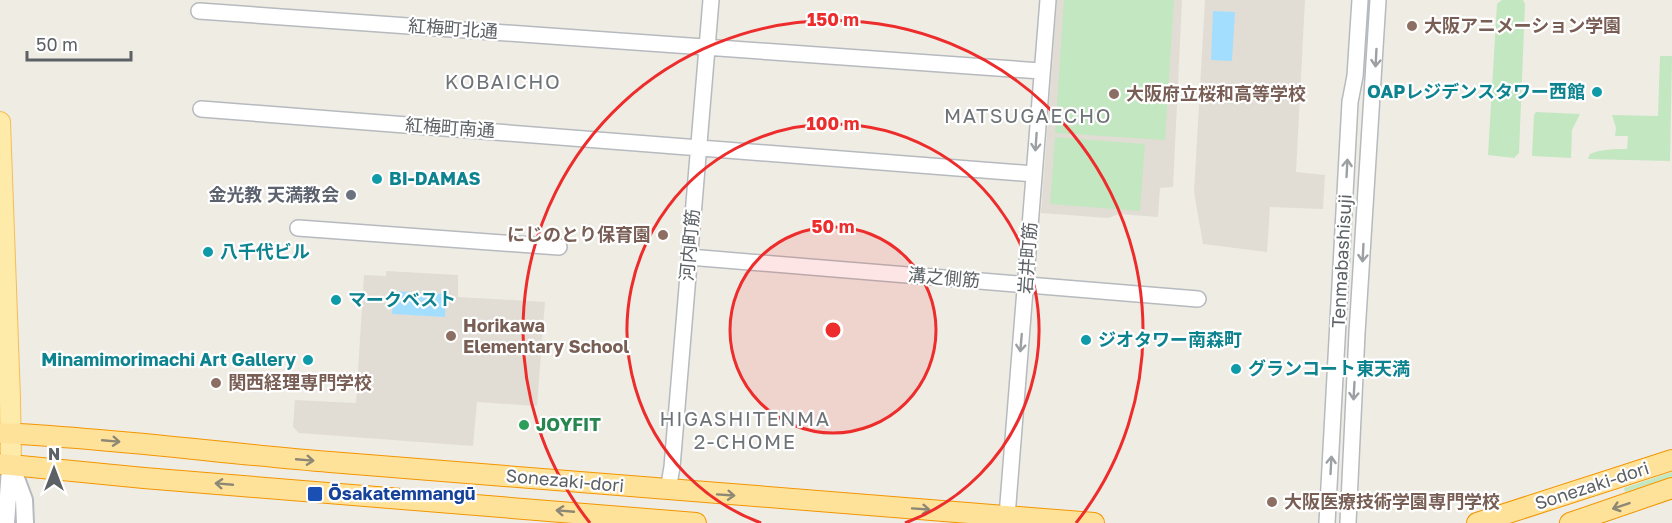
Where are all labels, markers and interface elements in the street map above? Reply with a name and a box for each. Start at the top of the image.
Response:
text: 150 m [807,8,859,30]
street label: 紅梅町北通 [407,14,499,42]
place label: 大阪アニメーション学園 [1424,14,1621,36]
marker: 大阪アニメーション学園 [1405,19,1419,33]
scale bar [27,24,130,62]
text: 50 m [36,33,78,55]
one-way arrow [1370,48,1381,68]
district label: KOBAICHO [445,69,561,93]
place label: OAPレジデンスタワー西館 [1367,80,1585,102]
place label: 大阪府立桜和高等学校 [1126,82,1306,104]
marker: OAPレジデンスタワー西館 [1590,85,1604,99]
marker: 大阪府立桜和高等学校 [1107,87,1121,101]
district label: MATSUGAECHO [944,103,1112,127]
text: 100 m [807,112,859,134]
street label: 紅梅町南通 [404,113,496,141]
one-way arrow [1031,132,1042,151]
one-way arrow [1341,159,1352,179]
place label: BI-DAMAS [389,167,481,189]
marker: BI-DAMAS [370,172,384,186]
place label: 金光教 天満教会 [209,183,339,205]
marker: 金光教 天満教会 [344,188,358,202]
street label: Tenmabashisuji [1327,194,1355,328]
street label: 河内町筋 [675,208,703,282]
text: 50 m [812,215,854,237]
street label: 岩井町筋 [1014,221,1040,295]
place label: にじのとり保育園 [507,223,651,245]
marker: にじのとり保育園 [656,228,670,242]
place label: 八千代ビル [220,240,310,262]
one-way arrow [1357,242,1368,262]
marker: 八千代ビル [201,245,215,259]
street label: 溝之側筋 [907,263,981,291]
place label: マークベスト [348,288,456,310]
marker: マークベスト [329,293,343,307]
place label: Horikawa Elementary School [463,314,629,357]
centre of rings [823,320,843,340]
place label: ジオタワー南森町 [1098,328,1242,350]
marker: Horikawa Elementary School [444,329,458,343]
one-way arrow [1015,333,1026,352]
marker: ジオタワー南森町 [1079,333,1093,347]
place label: Minamimorimachi Art Gallery [41,348,296,370]
marker: Minamimorimachi Art Gallery [301,353,315,367]
place label: グランコート東天満 [1248,357,1410,379]
marker: グランコート東天満 [1229,362,1243,376]
place label: 関西経理専門学校 [228,371,372,393]
marker: 関西経理専門学校 [209,376,223,390]
one-way arrow [1348,381,1359,401]
district label: HIGASHITENMA 2-CHOME [659,406,831,453]
place label: JOYFIT [536,413,601,435]
marker: JOYFIT [517,418,531,432]
one-way arrow [100,436,120,447]
north arrow [24,439,84,499]
text: N [48,444,60,464]
one-way arrow [295,455,314,466]
one-way arrow [1325,455,1336,475]
street label: Sonezaki-dori [1532,456,1652,514]
street label: Sonezaki-dori [505,464,625,496]
one-way arrow [215,478,235,489]
place label: Ōsakatemmangū [328,482,476,504]
marker: Ōsakatemmangū [306,485,324,503]
one-way arrow [716,490,736,501]
place label: 大阪医療技術学園専門学校 [1284,490,1500,512]
marker: 大阪医療技術学園専門学校 [1265,495,1279,509]
one-way arrow [1612,501,1631,512]
one-way arrow [910,504,930,515]
one-way arrow [556,505,576,516]

